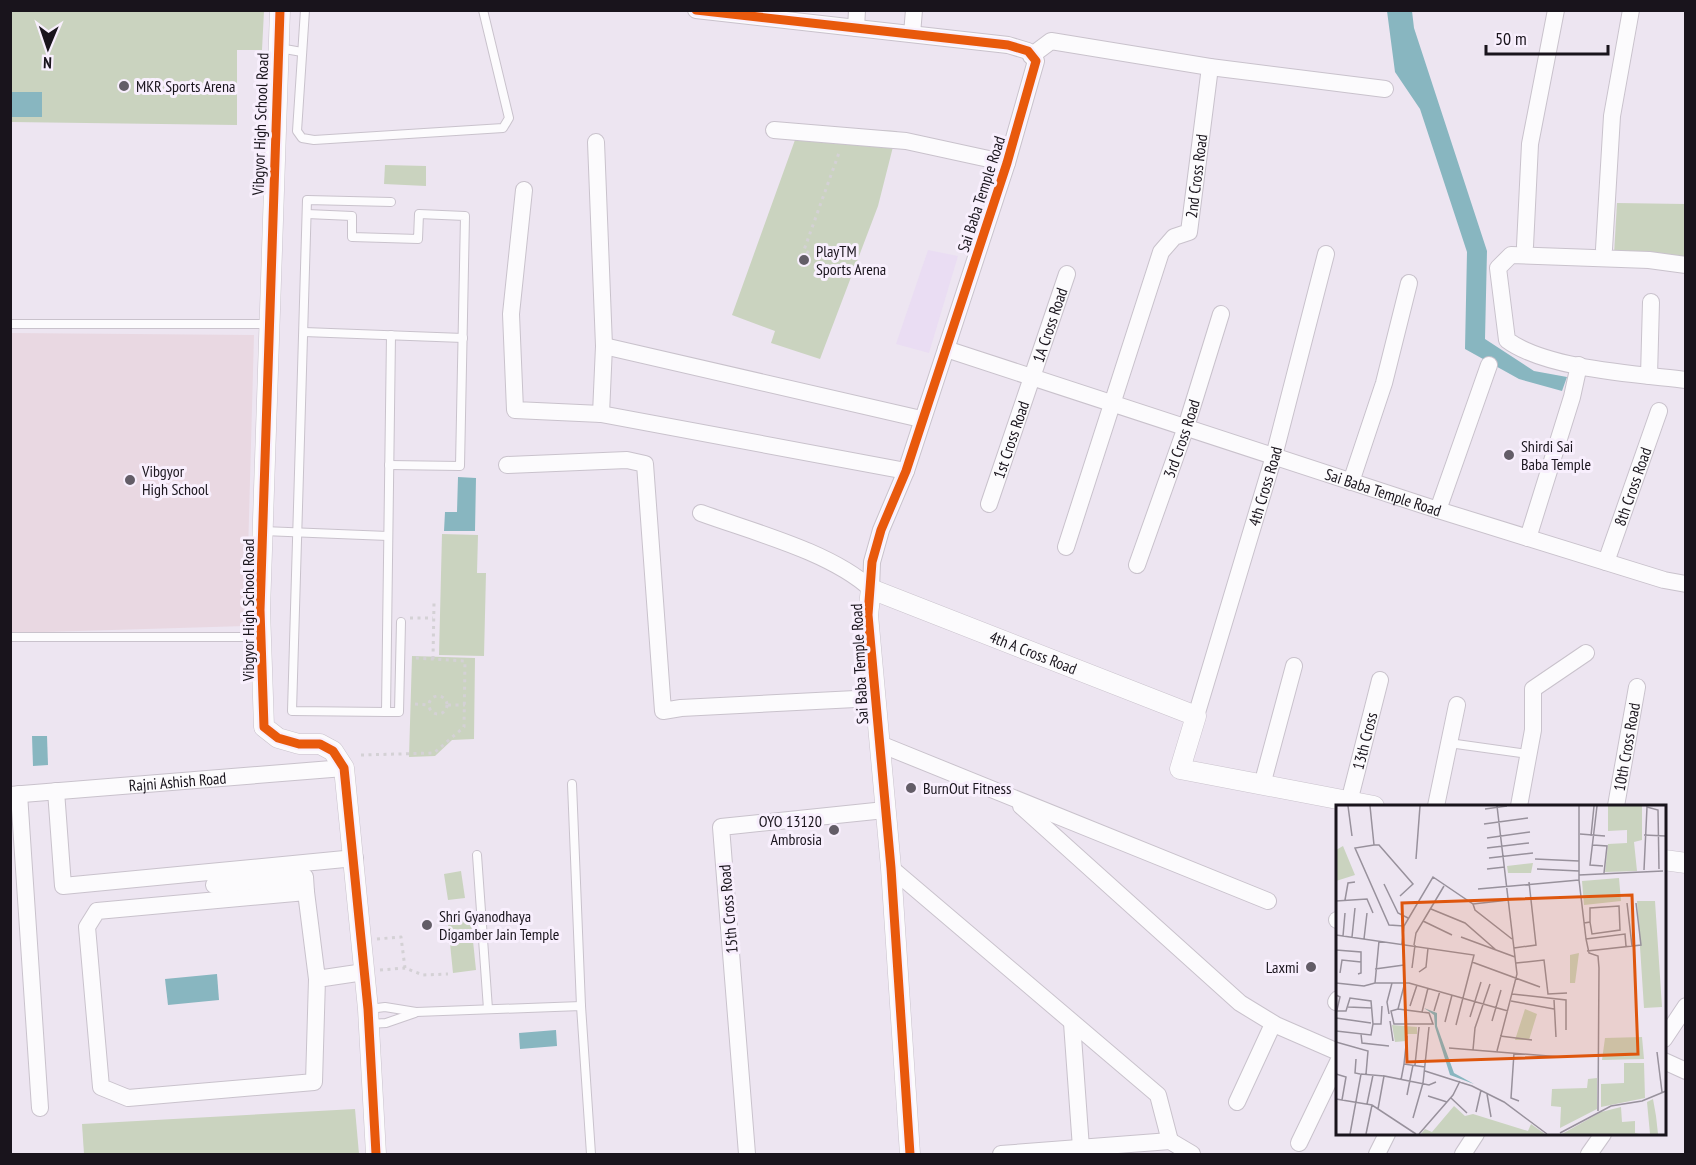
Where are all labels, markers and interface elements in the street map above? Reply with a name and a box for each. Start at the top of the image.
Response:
north arrow [18,18,78,78]
scale bar [1486,18,1608,56]
text: 50 m [1495,27,1527,50]
street label: Vibgyor High School Road [247,52,272,197]
text: N [43,53,52,73]
place label: MKR Sports Arena [136,76,235,96]
marker: MKR Sports Arena [117,79,131,93]
street label: Sai Baba Temple Road [953,133,1009,255]
street label: 2nd Cross Road [1181,133,1211,219]
place label: PlayTM Sports Arena [816,241,886,279]
marker: PlayTM Sports Arena [797,253,811,267]
street label: 1A Cross Road [1028,285,1072,365]
street label: 3rd Cross Road [1159,397,1204,481]
street label: 1st Cross Road [988,398,1033,481]
place label: Shirdi Sai Baba Temple [1521,436,1591,474]
street label: 4th Cross Road [1244,444,1286,528]
street label: 8th Cross Road [1609,444,1656,529]
marker: Shirdi Sai Baba Temple [1502,448,1516,462]
place label: Vibgyor High School [141,461,209,499]
street label: Sai Baba Temple Road [1323,464,1444,520]
marker: Vibgyor High School [123,473,137,487]
street label: Vibgyor High School Road [238,539,258,682]
street label: Sai Baba Temple Road [846,603,872,725]
street label: 4th A Cross Road [987,626,1080,678]
street label: 10th Cross Road [1609,701,1644,793]
street label: 13th Cross [1348,710,1381,772]
street label: Rajni Ashish Road [128,768,227,795]
place label: BurnOut Fitness [923,778,1011,798]
marker: BurnOut Fitness [904,781,918,795]
inset map [1336,805,1666,1135]
place label: OYO 13120 Ambrosia [759,811,822,849]
marker: OYO 13120 Ambrosia [827,823,841,837]
street label: 15th Cross Road [714,864,742,954]
place label: Shri Gyanodhaya Digamber Jain Temple [439,906,559,944]
marker: Shri Gyanodhaya Digamber Jain Temple [420,918,434,932]
place label: Laxmi [1266,957,1299,977]
marker: Laxmi [1304,960,1318,974]

